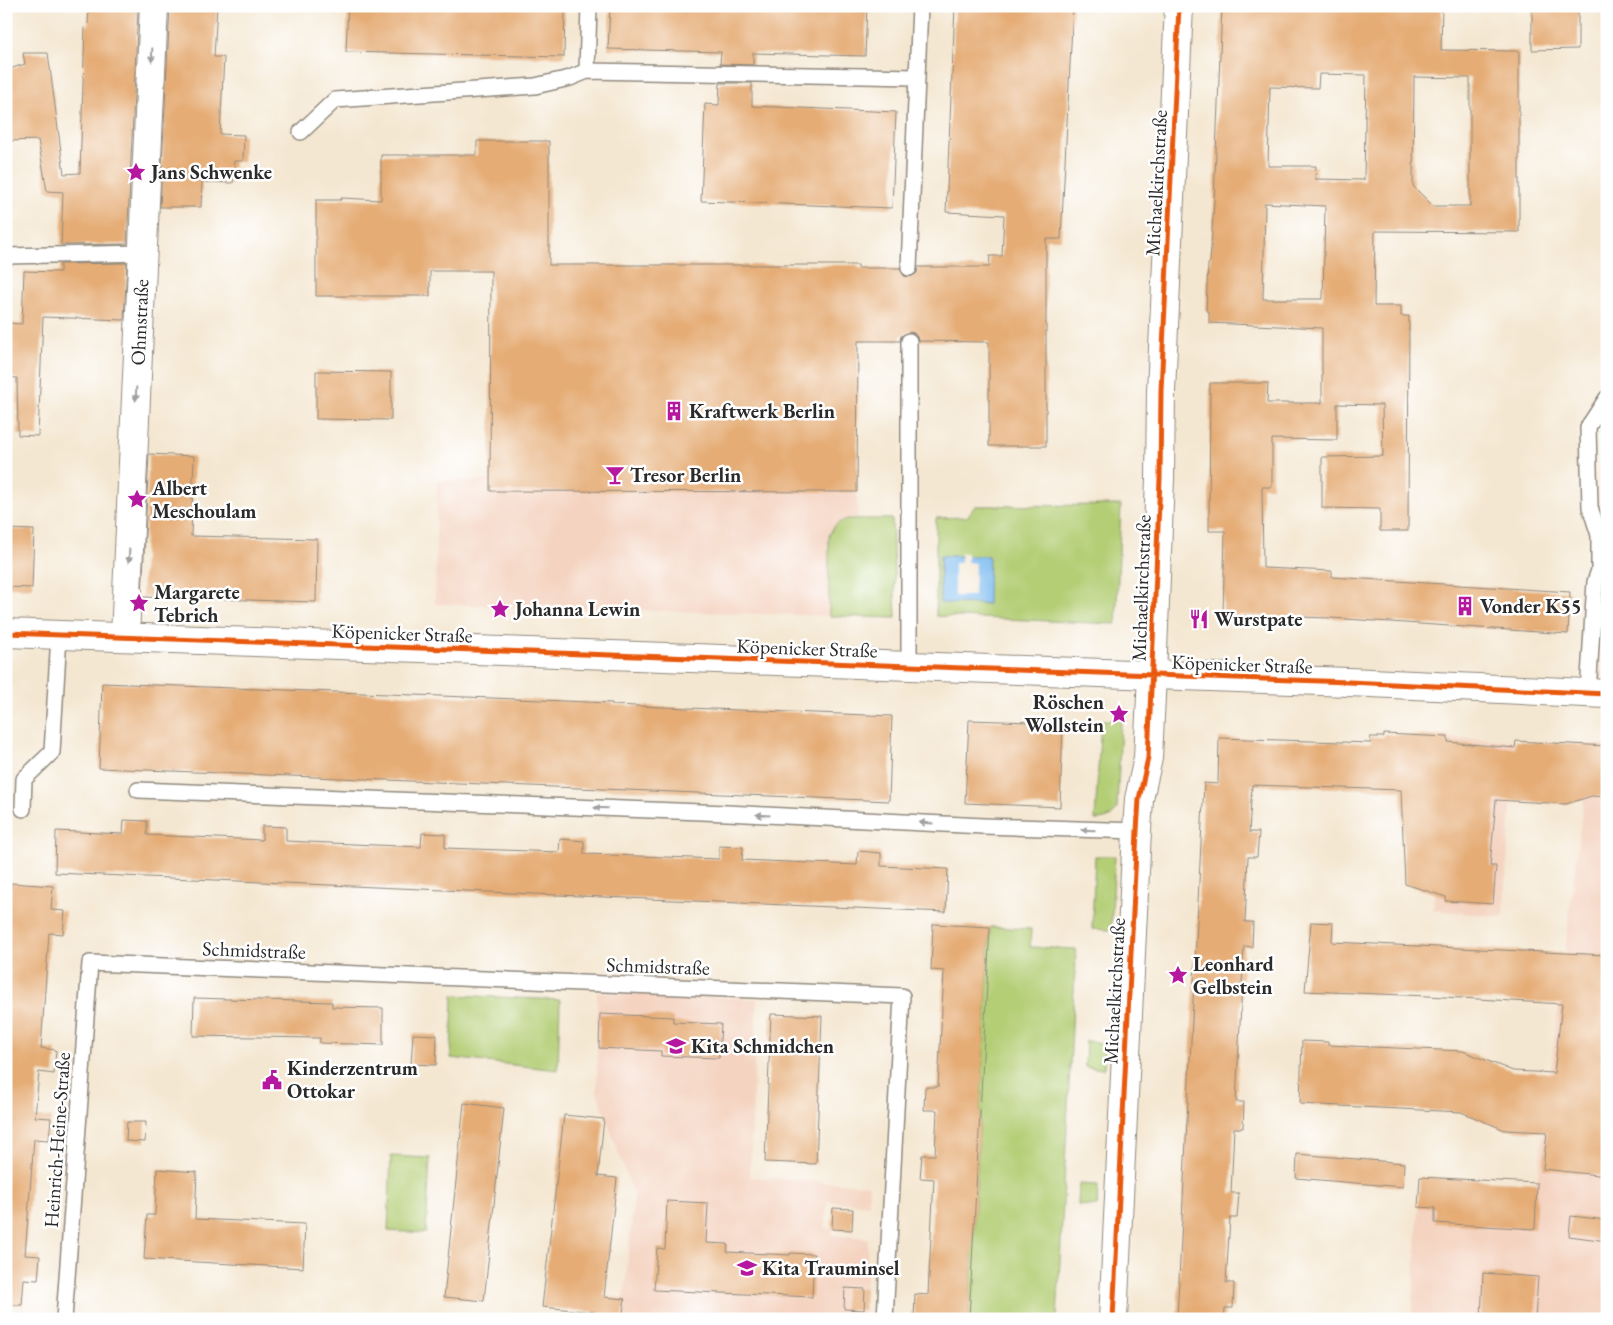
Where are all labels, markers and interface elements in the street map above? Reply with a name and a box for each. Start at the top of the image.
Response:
one-way arrow [148,47,156,63]
street label: Michaelkirchstraße [1139,109,1173,257]
place label: Jans Schwenke [149,159,272,185]
place icon: Jans Schwenke [125,161,147,183]
street label: Ohmstraße [124,278,154,366]
one-way arrow [132,386,140,402]
place label: Kraftwerk Berlin [689,398,835,424]
building icon: Kraftwerk Berlin [663,400,685,422]
place label: Tresor Berlin [630,462,741,488]
bar icon: Tresor Berlin [604,464,626,486]
place label: Albert Meschoulam [151,475,256,524]
place icon: Albert Meschoulam [126,488,148,510]
street label: Michaelkirchstraße [1125,514,1157,662]
one-way arrow [124,549,132,565]
place label: Margarete Tebrich [154,579,240,628]
place icon: Margarete Tebrich [128,592,150,614]
place label: Vonder K55 [1480,593,1582,619]
building icon: Vonder K55 [1454,595,1476,617]
place label: Johanna Lewin [513,596,640,622]
place icon: Johanna Lewin [489,598,511,620]
place label: Wurstpate [1214,606,1302,632]
restaurant icon: Wurstpate [1188,608,1210,630]
street label: Köpenicker Straße [331,618,473,648]
street label: Köpenicker Straße [736,633,878,663]
street label: Köpenicker Straße [1171,649,1313,679]
place label: Röschen Wollstein [1025,689,1104,738]
place icon: Röschen Wollstein [1108,703,1130,725]
one-way arrow [593,804,609,812]
one-way arrow [755,811,771,819]
one-way arrow [917,819,933,827]
one-way arrow [1080,826,1096,834]
street label: Michaelkirchstraße [1097,917,1131,1065]
street label: Schmidstraße [202,935,306,965]
street label: Schmidstraße [606,951,710,981]
place label: Leonhard Gelbstein [1193,951,1274,1000]
place icon: Leonhard Gelbstein [1167,964,1189,986]
place label: Kita Schmidchen [691,1033,834,1059]
school or university icon: Kita Schmidchen [665,1035,687,1057]
street label: Heinrich-Heine-Straße [38,1051,76,1229]
place label: Kinderzentrum Ottokar [287,1055,418,1104]
public building icon: Kinderzentrum Ottokar [261,1069,283,1091]
place label: Kita Trauminsel [762,1255,900,1281]
school or university icon: Kita Trauminsel [736,1257,758,1279]

